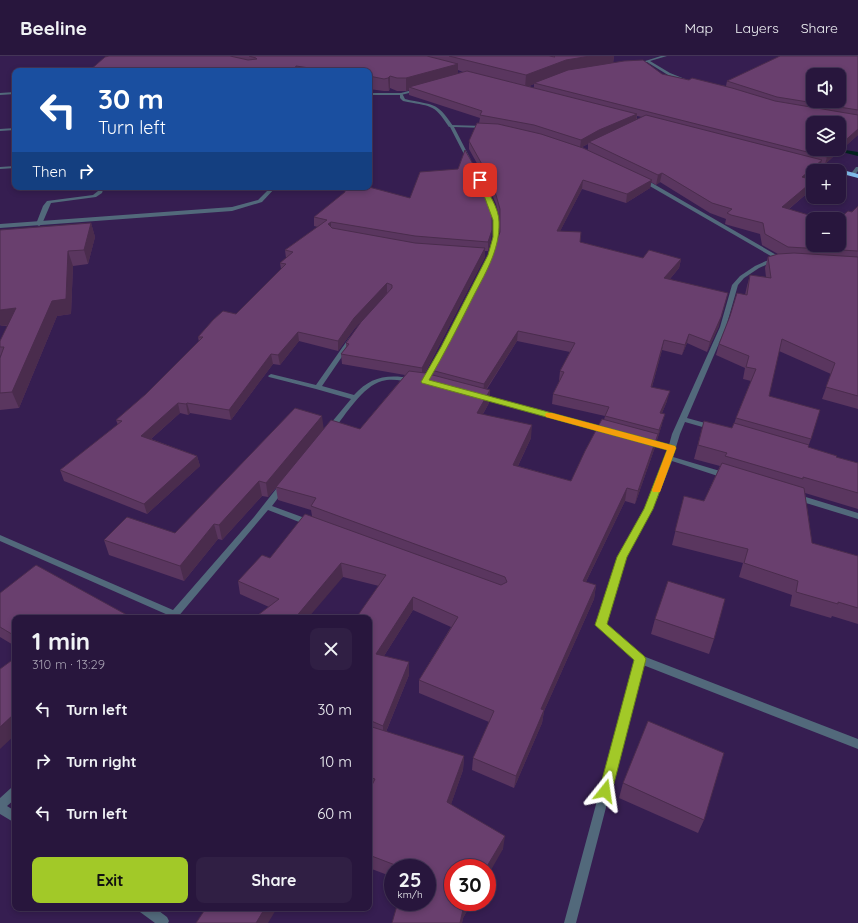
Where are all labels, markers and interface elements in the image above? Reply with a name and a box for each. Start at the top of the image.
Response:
text: Beeline [20,16,87,40]
text: Map [684,19,713,37]
text: Layers [735,19,779,37]
text: Share [801,19,838,37]
map controls [806,68,846,252]
button: sound [806,68,846,108]
text: 30 m [98,81,164,116]
icon: left [32,84,84,136]
text: Turn left [98,116,166,139]
button: layers [806,116,846,156]
icon: right [75,160,97,182]
text: Then [32,162,67,181]
pin [463,163,497,197]
button: + [806,164,846,204]
icon: arrive [469,169,491,191]
button: − [806,212,846,252]
text: 1 min [32,626,90,656]
button: close [310,628,352,670]
text: 310 m · 13:29 [32,656,105,672]
icon: left [32,698,54,720]
text: Turn left [66,700,128,719]
text: 30 m [317,700,352,719]
icon: right [32,750,54,772]
text: Turn right [66,752,137,771]
text: 10 m [320,752,352,771]
position arrow [584,770,626,812]
icon: left [32,802,54,824]
text: Turn left [66,804,128,823]
text: 60 m [317,804,352,823]
button: Exit [32,857,188,903]
button: Share [196,857,352,903]
speed limit sign: 30 [444,859,496,911]
text: 25 [399,867,421,892]
text: km/h [397,888,423,901]

